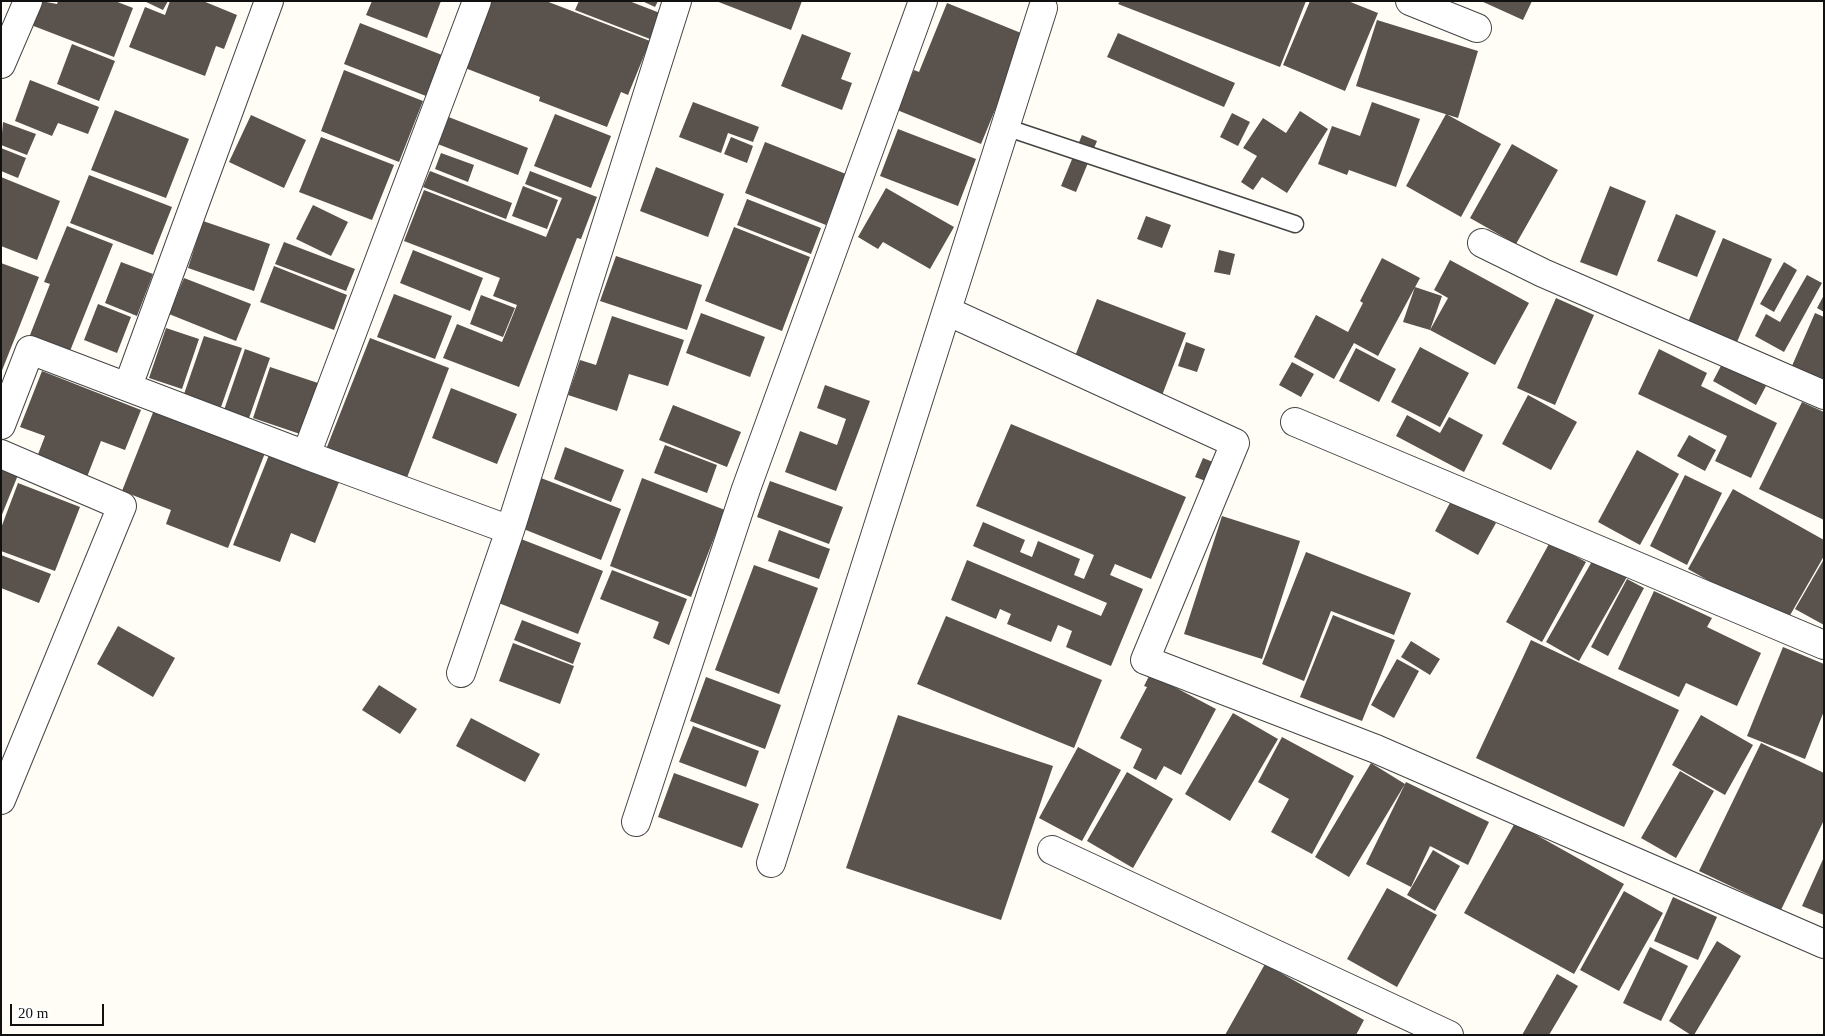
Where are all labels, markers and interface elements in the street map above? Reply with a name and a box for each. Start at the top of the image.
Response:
scale bar [12,994,106,1026]
text: 20 m [18,1005,48,1021]

